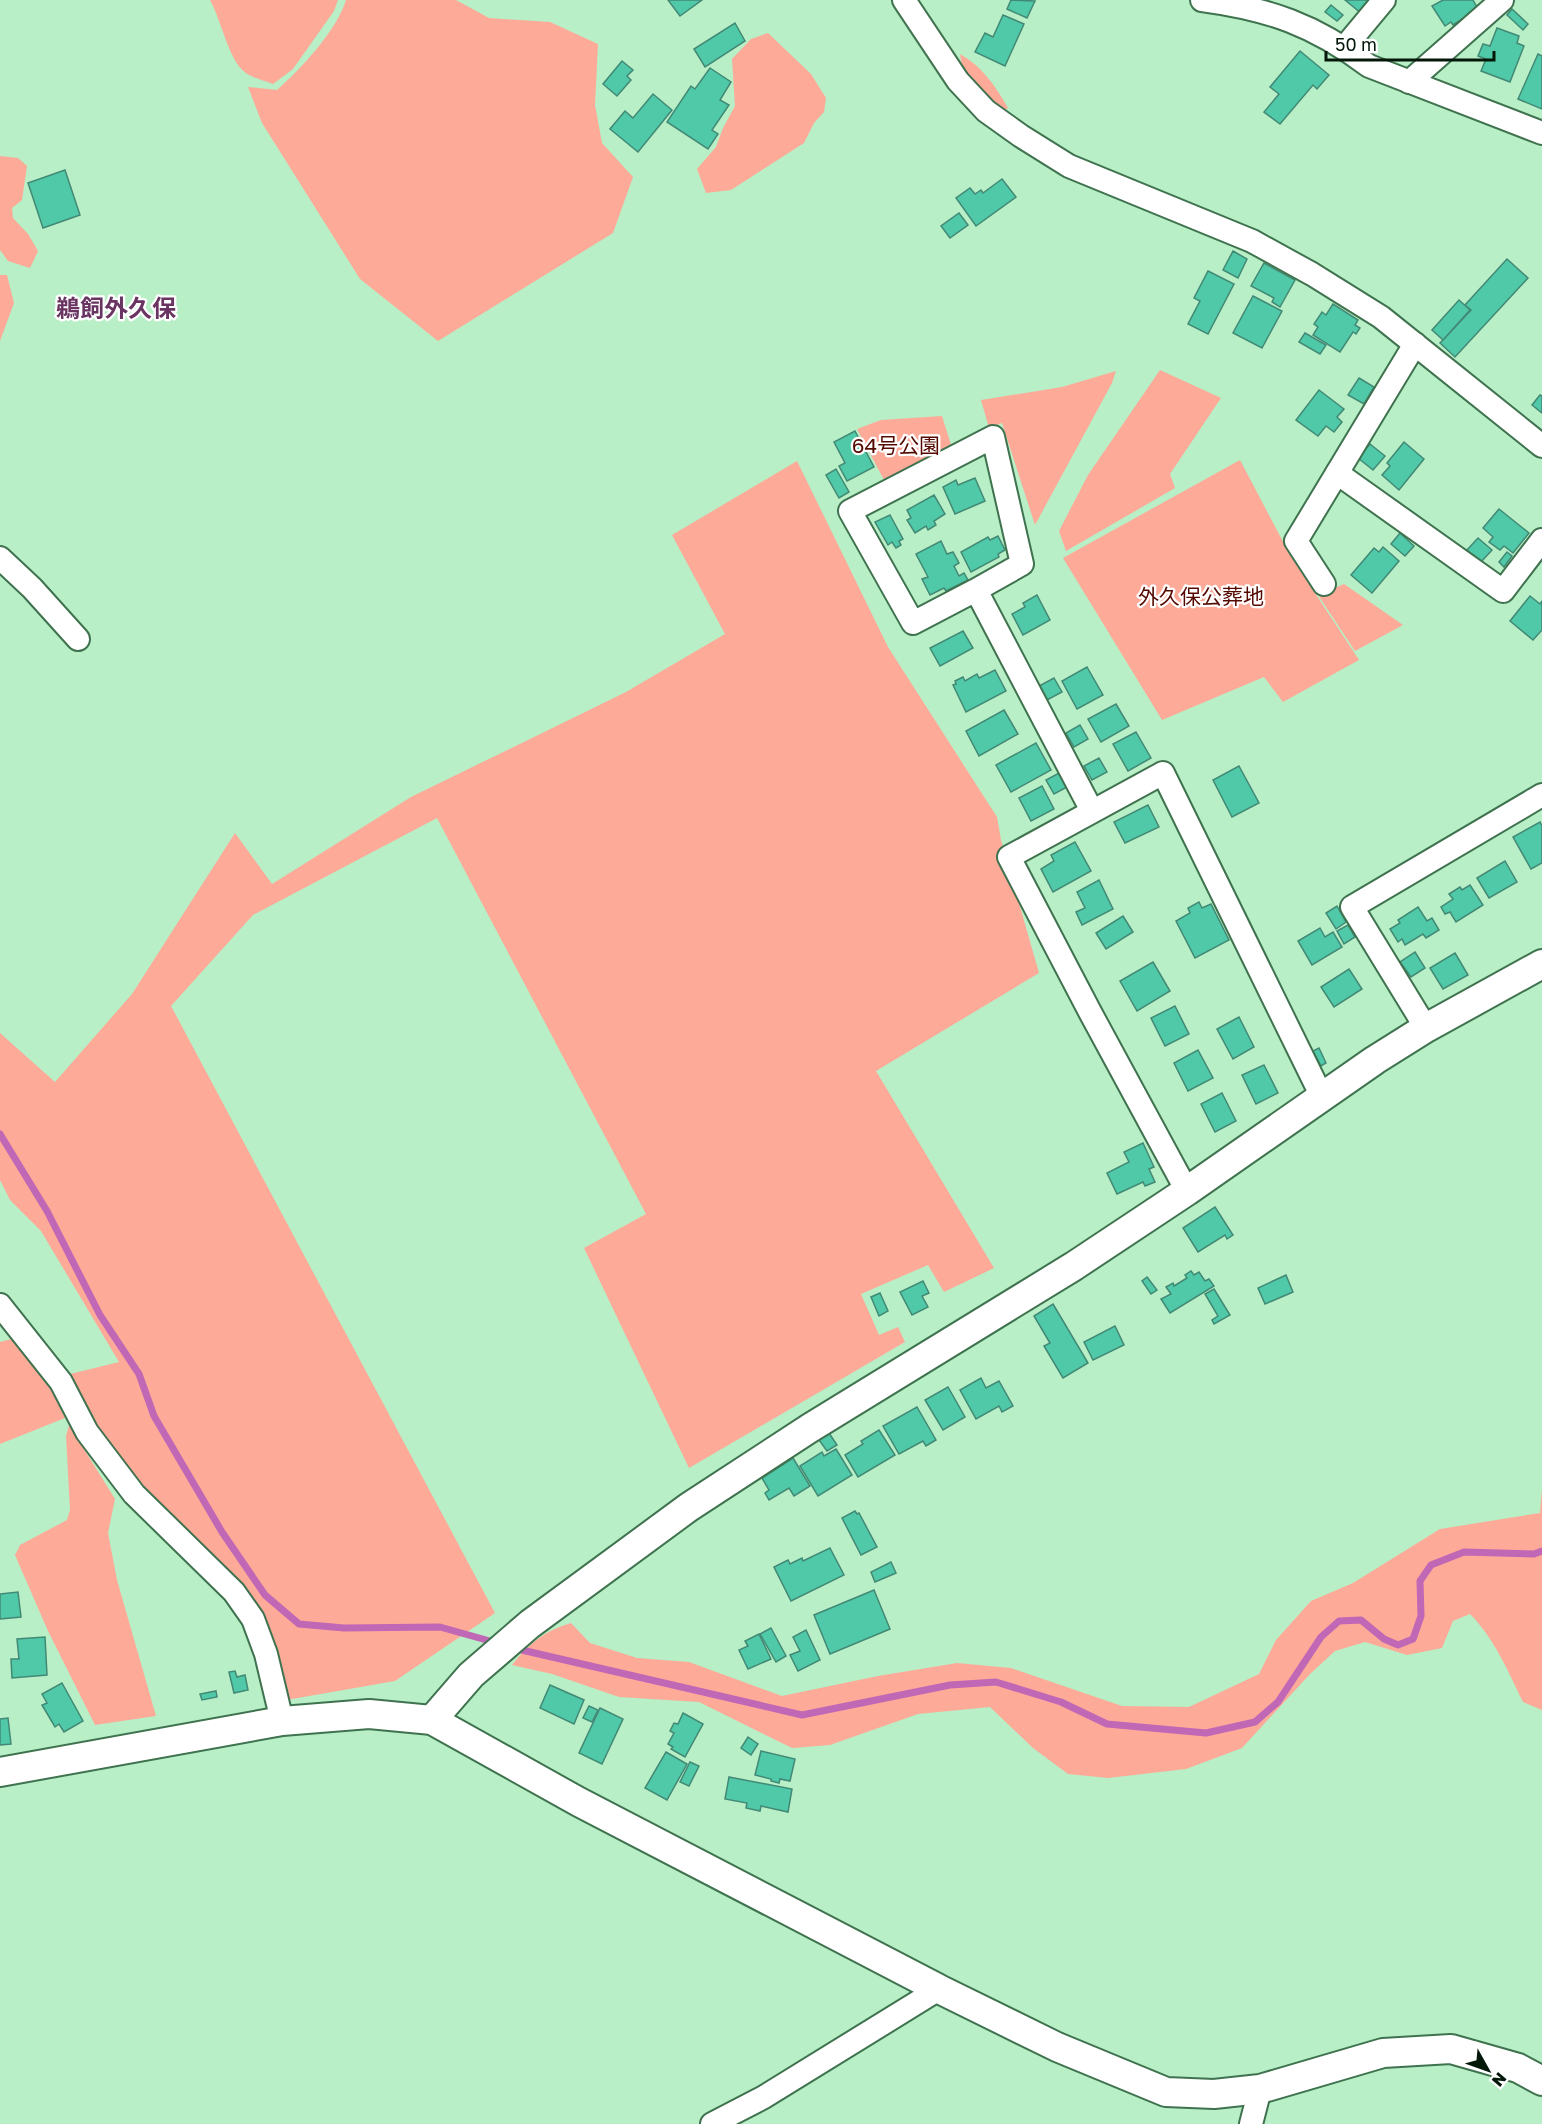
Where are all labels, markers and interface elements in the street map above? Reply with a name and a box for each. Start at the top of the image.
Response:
scale bar [1326,24,1494,62]
text: 50 m [1335,33,1377,55]
district label: 鵜飼外久保 [56,293,176,322]
park label: 64号公園 [852,432,940,458]
park label: 外久保公葬地 [1138,583,1264,609]
north arrow [1458,2040,1518,2100]
text: N [1488,2069,1511,2091]

